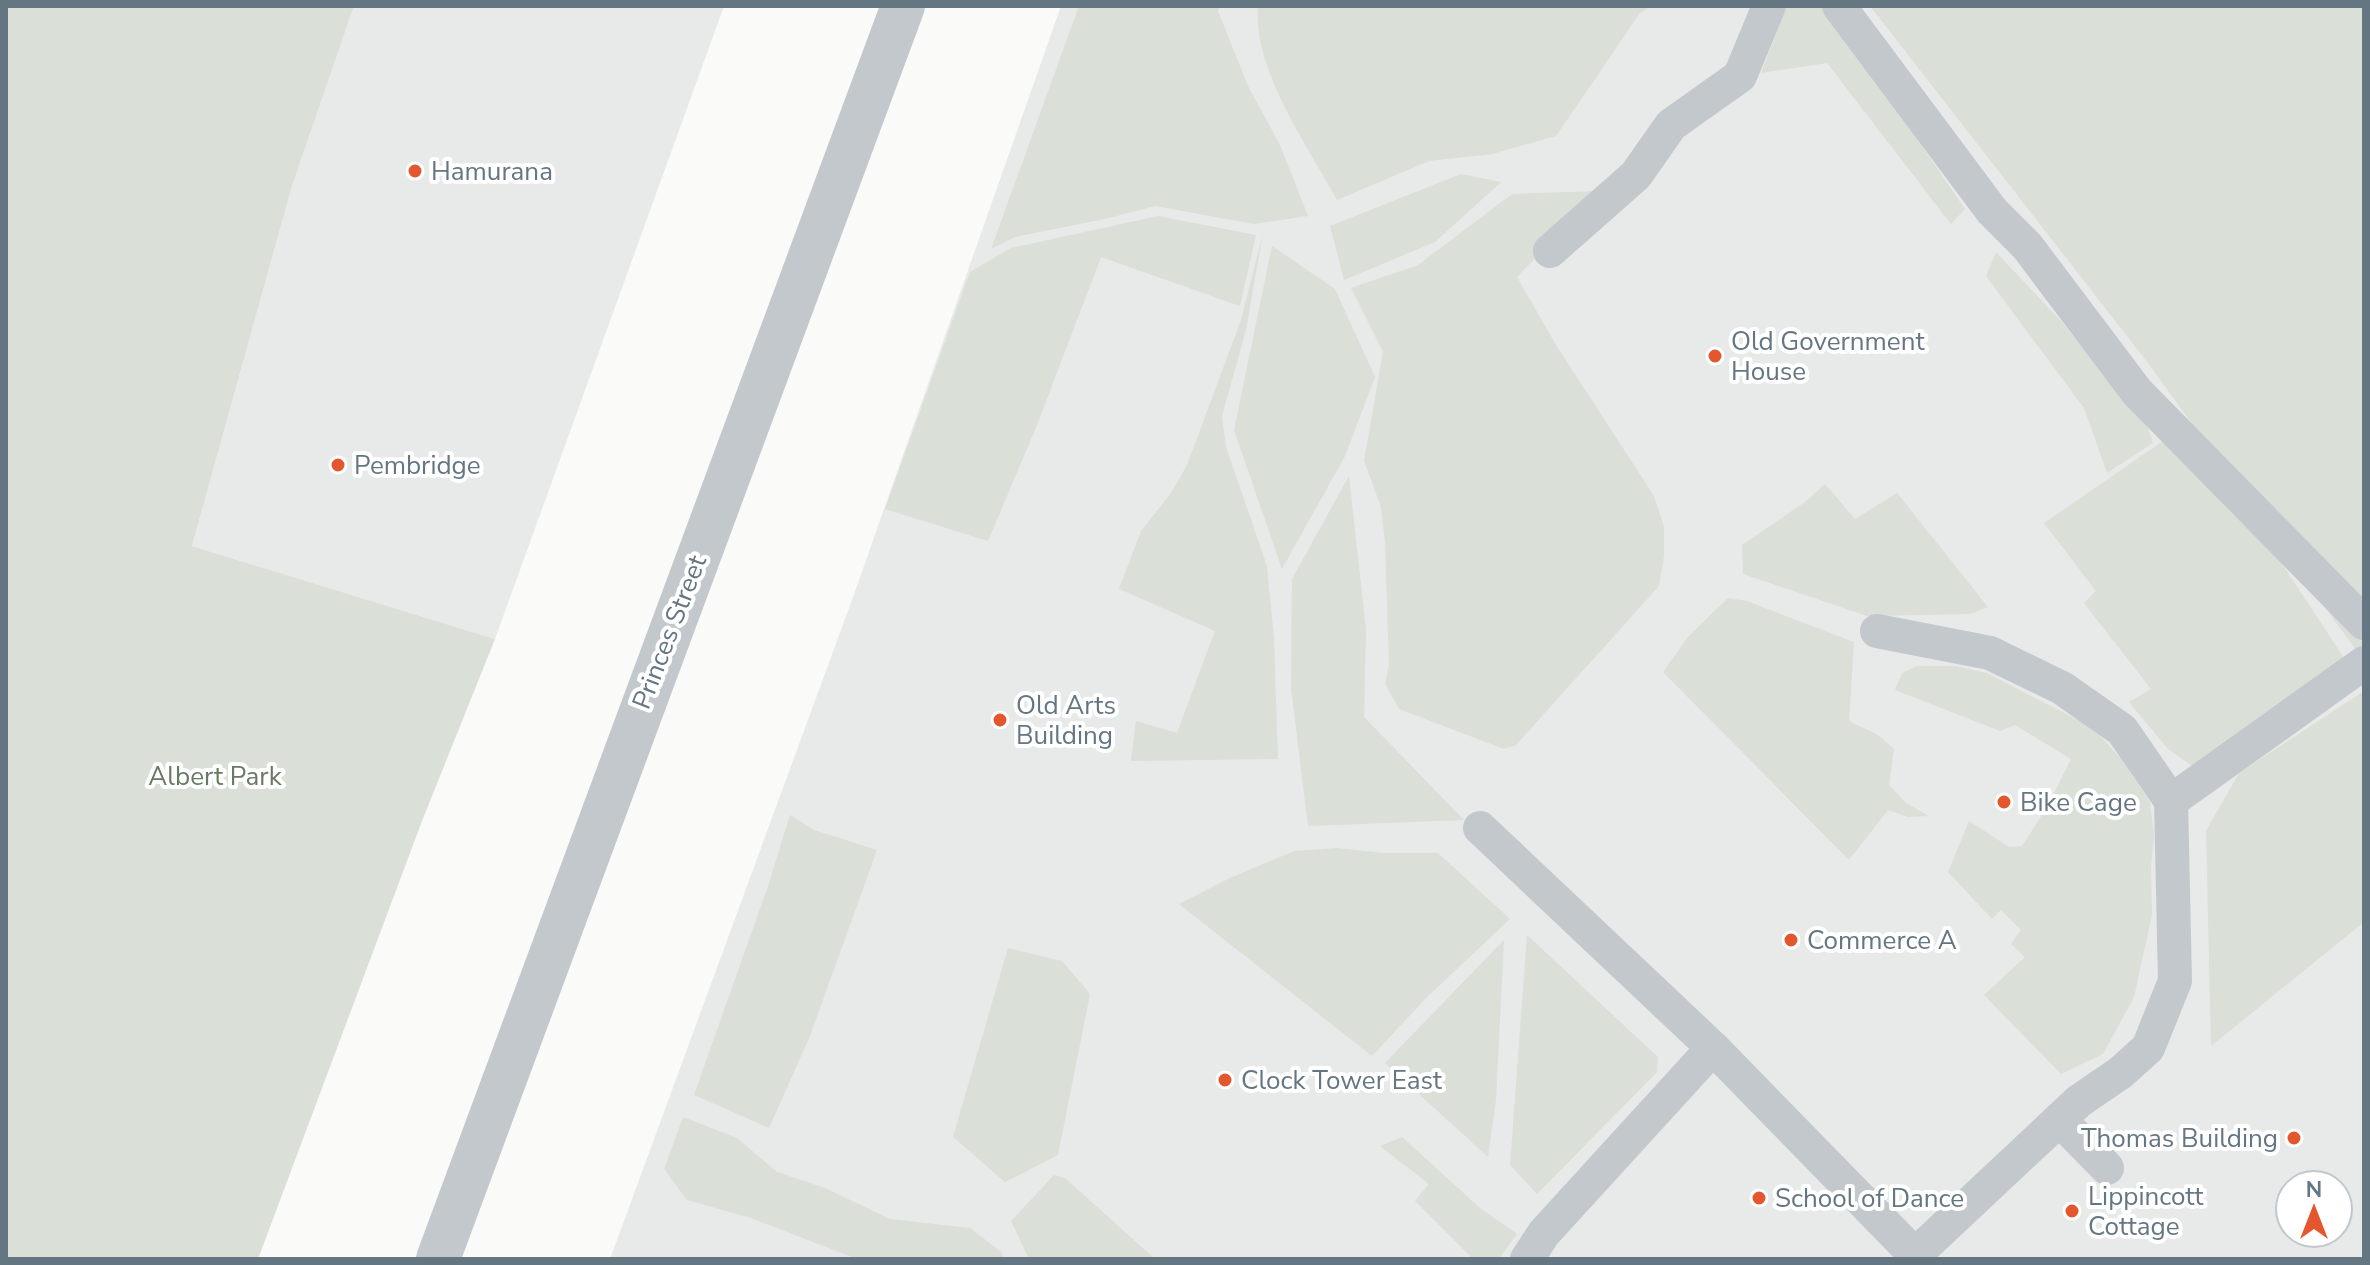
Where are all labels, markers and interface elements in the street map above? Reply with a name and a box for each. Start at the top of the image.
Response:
place label: Hamurana [431,154,553,189]
marker: Hamurana [406,162,424,180]
place label: Old Government House [1731,324,1925,389]
marker: Old Government House [1706,347,1724,365]
place label: Pembridge [354,448,481,483]
marker: Pembridge [329,456,347,474]
street label: Princes Street [624,549,715,714]
place label: Old Arts Building [1016,688,1116,753]
marker: Old Arts Building [991,711,1009,729]
park label: Albert Park [148,759,283,794]
place label: Bike Cage [2020,785,2137,820]
marker: Bike Cage [1995,793,2013,811]
place label: Commerce A [1807,923,1957,958]
marker: Commerce A [1782,931,1800,949]
place label: Clock Tower East [1241,1063,1443,1098]
marker: Clock Tower East [1216,1071,1234,1089]
place label: Thomas Building [2081,1121,2278,1156]
marker: Thomas Building [2285,1129,2303,1147]
north arrow [2274,1169,2354,1249]
text: N [2306,1175,2322,1205]
place label: Lippincott Cottage [2088,1179,2204,1244]
place label: School of Dance [1775,1181,1964,1216]
marker: School of Dance [1750,1189,1768,1207]
marker: Lippincott Cottage [2063,1202,2081,1220]

